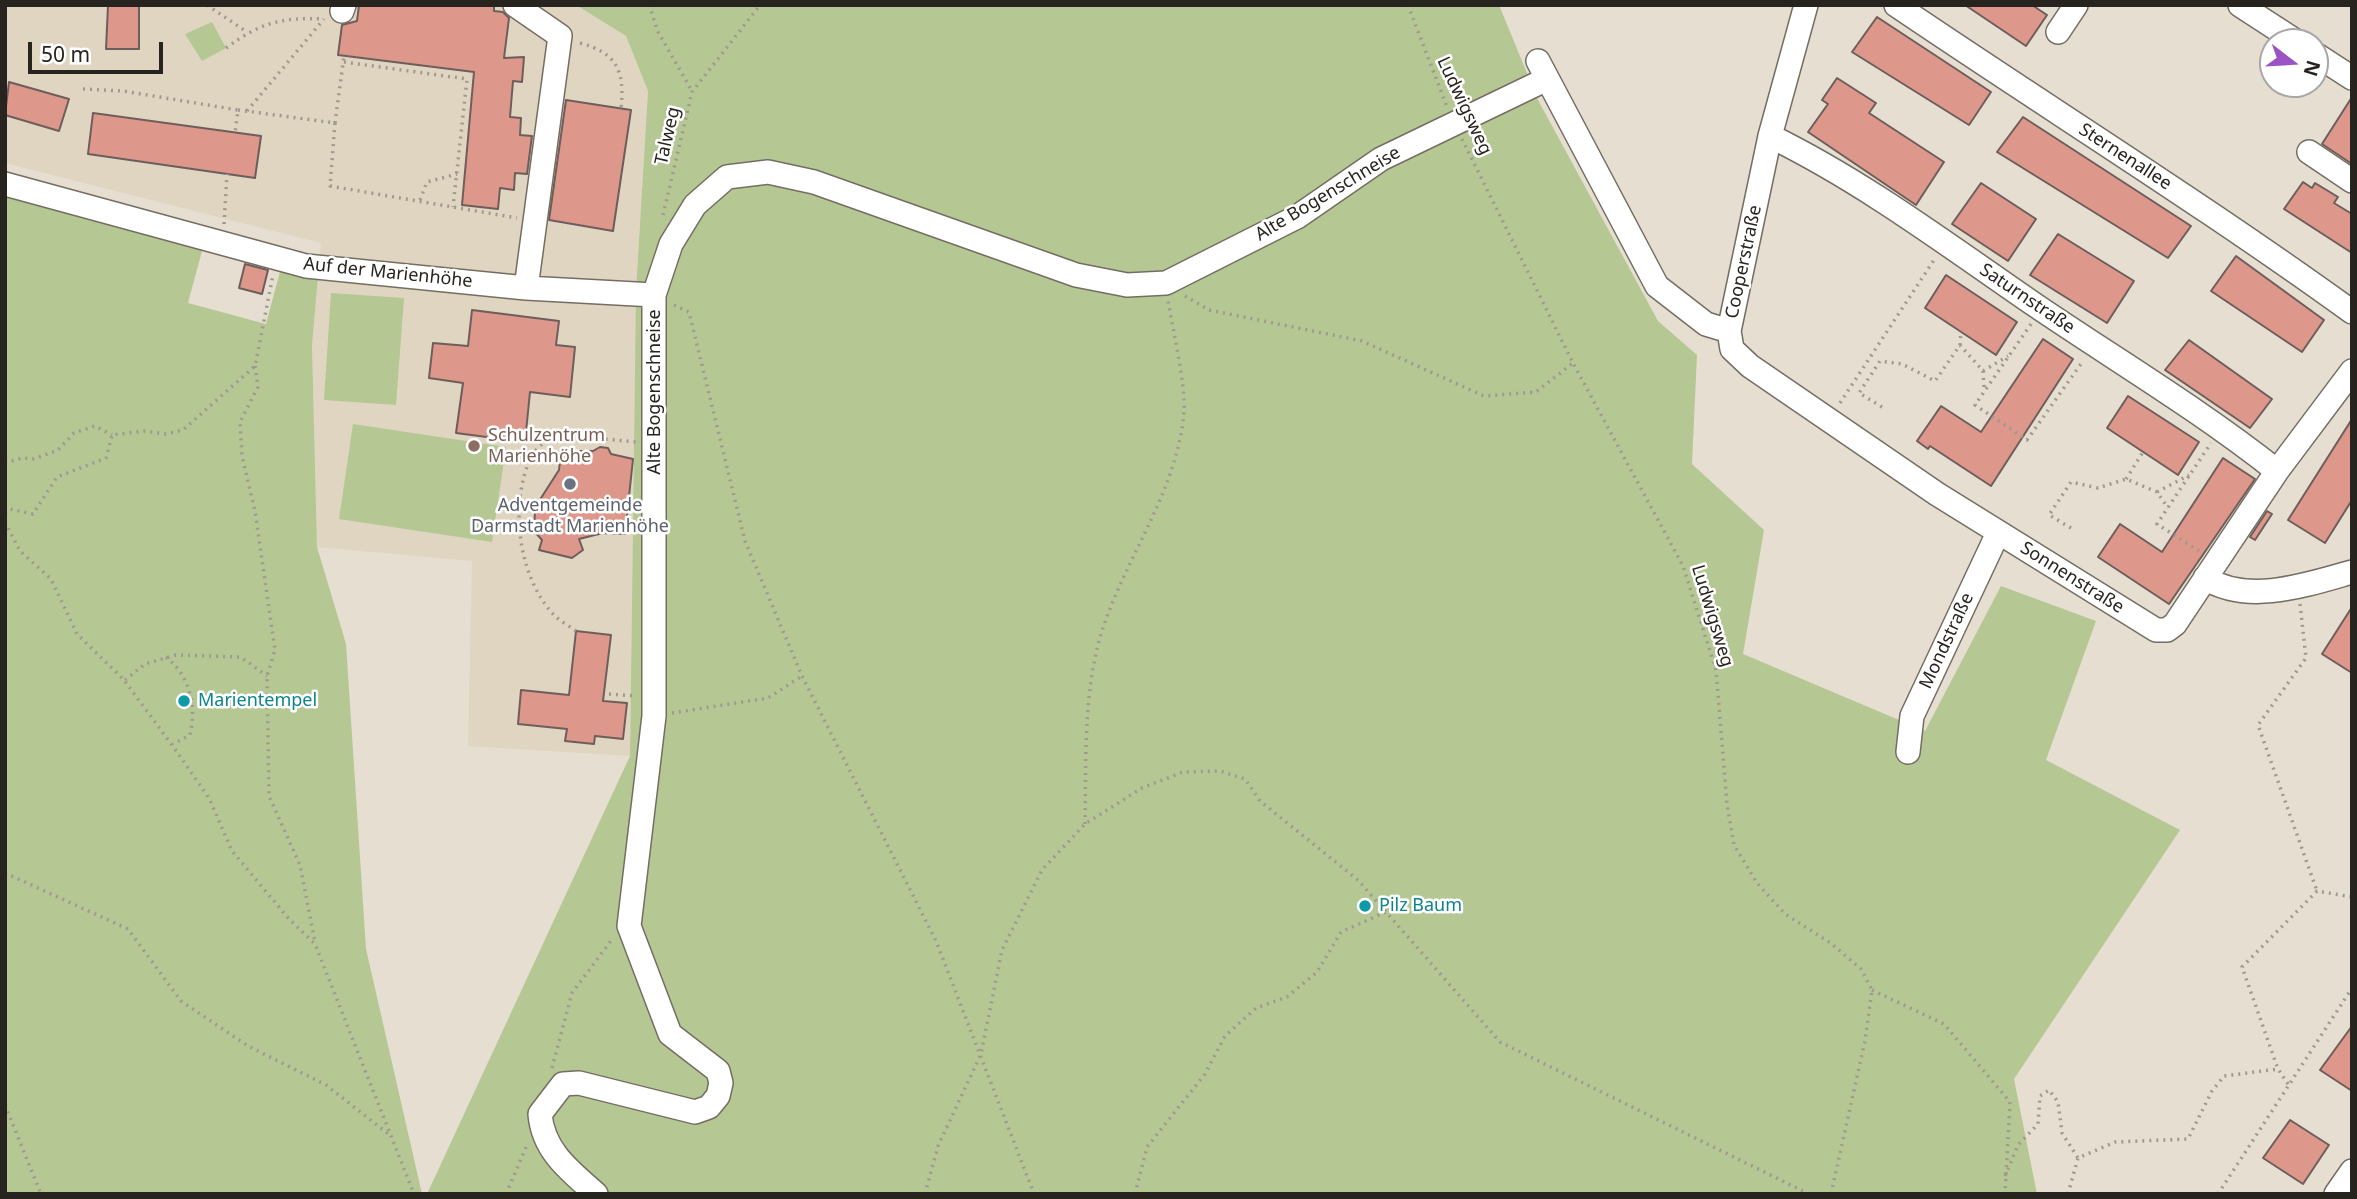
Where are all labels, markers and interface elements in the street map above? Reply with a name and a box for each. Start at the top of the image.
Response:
scale bar [32,28,166,72]
north arrow [2259,28,2329,98]
text: 50 m [41,40,90,68]
street label: Ludwigsweg [1432,54,1496,158]
text: N [2297,57,2327,80]
street label: Talweg [651,105,685,167]
street label: Sternenallee [2075,119,2175,195]
street label: Alte Bogenschneise [1252,142,1404,246]
street label: Cooperstraße [1721,203,1767,321]
street label: Auf der Marienhöhe [302,253,474,293]
street label: Saturnstraße [1975,259,2079,339]
street label: Alte Bogenschneise [644,309,666,475]
place label: Schulzentrum Marienhöhe [488,425,605,467]
marker: Schulzentrum Marienhöhe [466,438,482,454]
marker: Adventgemeinde Darmstadt Marienhöhe [562,476,578,492]
place label: Adventgemeinde Darmstadt Marienhöhe [471,495,669,538]
street label: Sonnenstraße [2016,538,2128,618]
street label: Ludwigsweg [1686,562,1738,670]
street label: Mondstraße [1915,590,1979,692]
place label: Marientempel [198,690,317,712]
marker: Marientempel [176,693,192,709]
place label: Pilz Baum [1379,895,1462,917]
marker: Pilz Baum [1357,898,1373,914]

